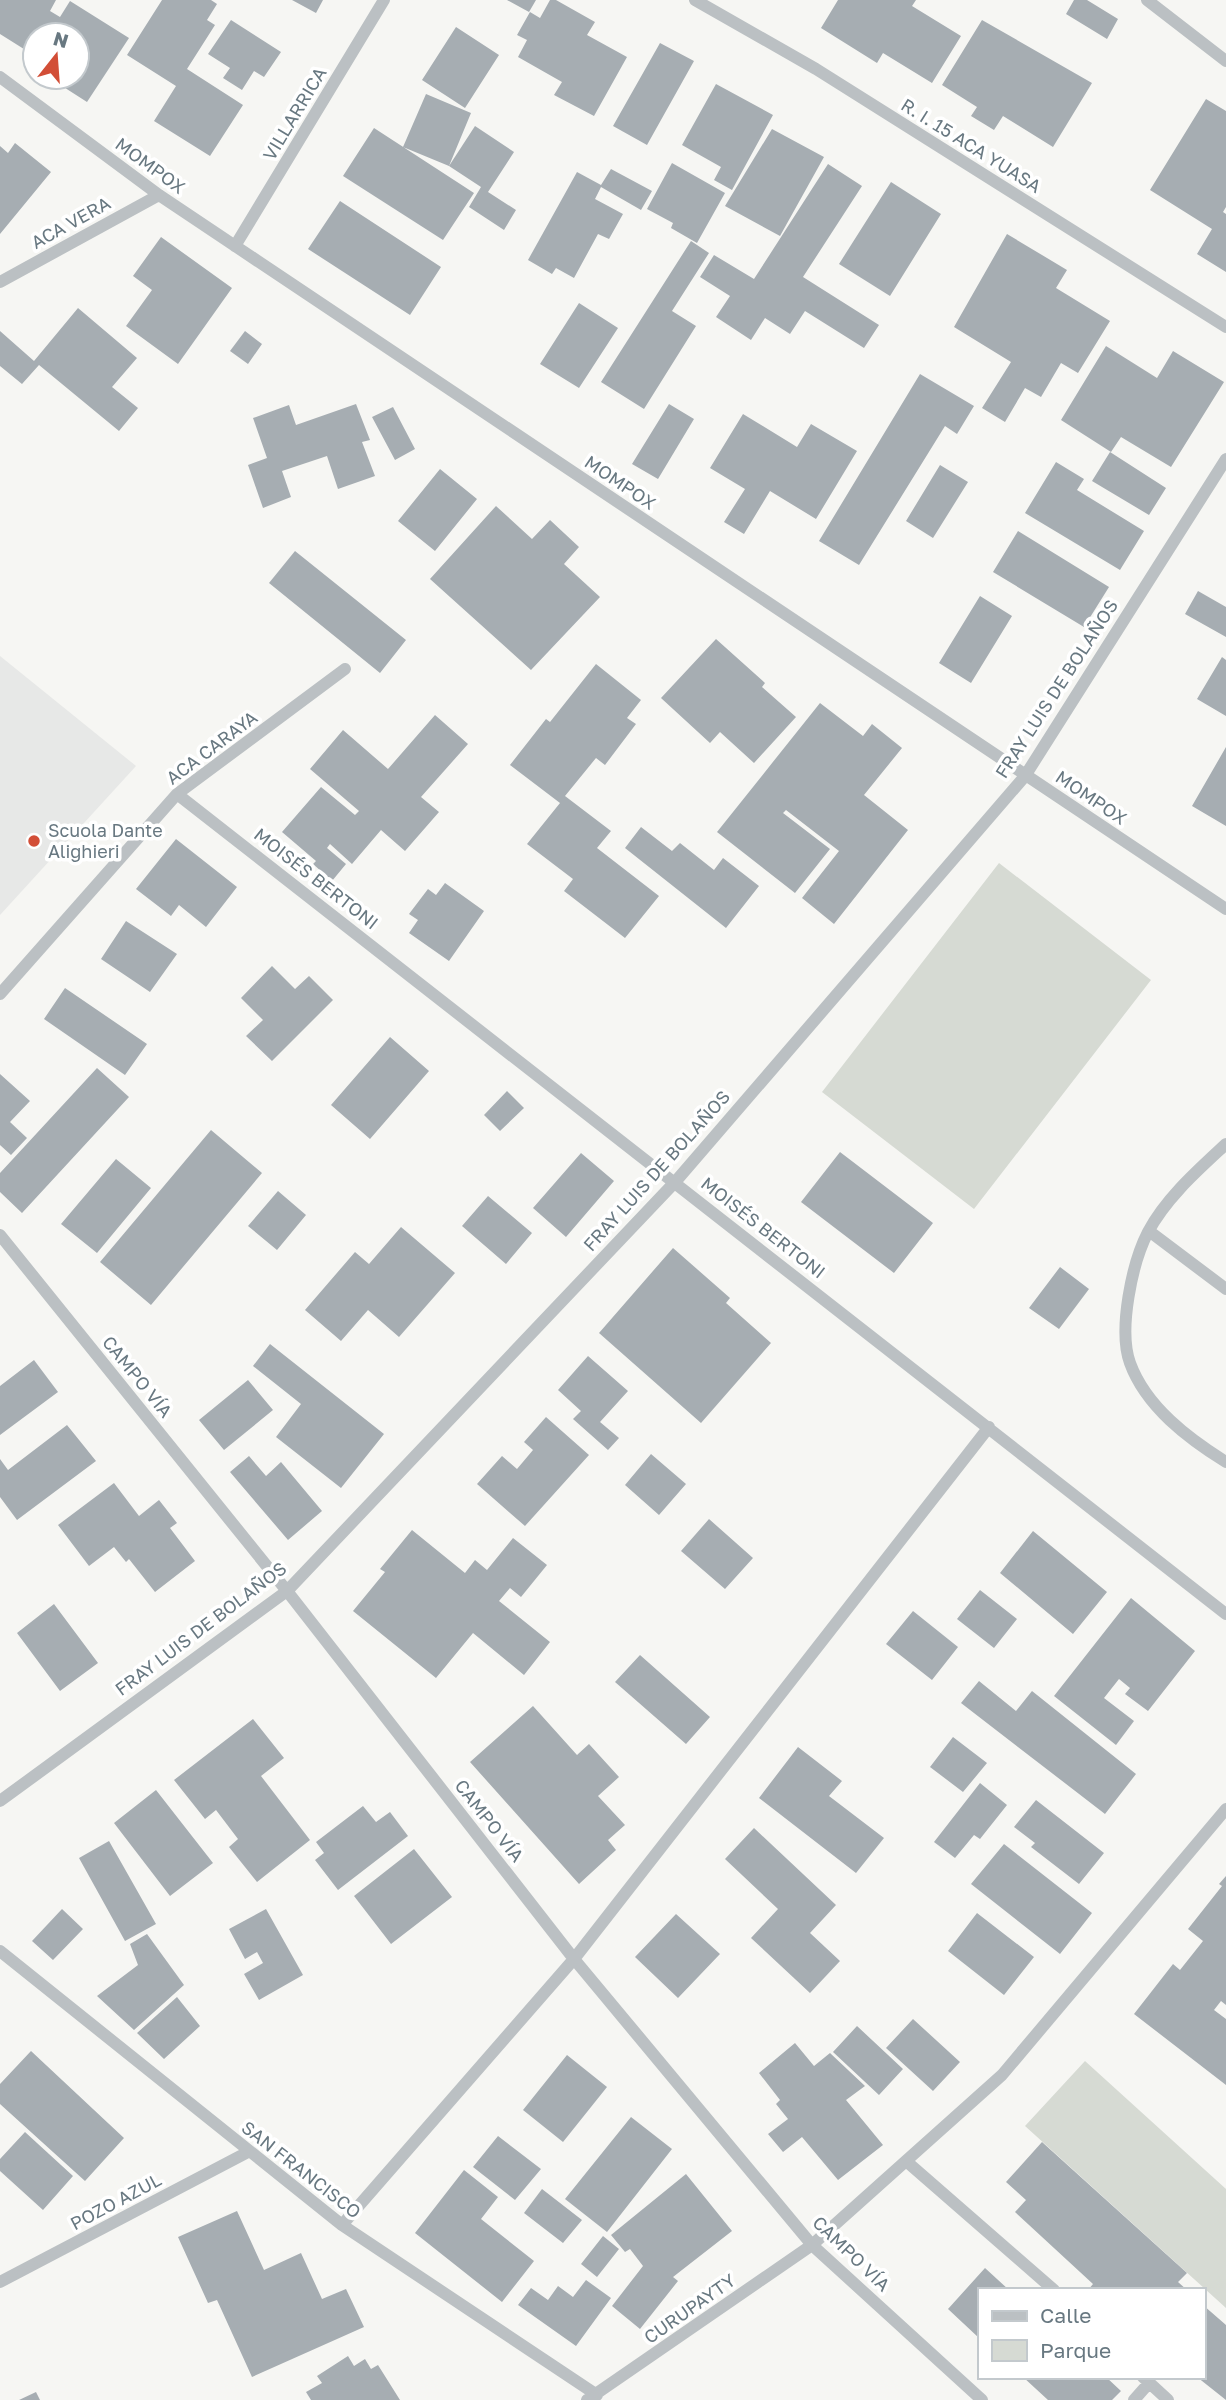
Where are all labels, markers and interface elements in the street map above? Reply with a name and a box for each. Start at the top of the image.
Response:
north arrow [21,21,91,91]
text: N [51,26,71,52]
street label: VILLARRICA [258,63,331,164]
street label: R. I. 15 ACA YUASA [897,93,1046,197]
street label: MOMPOX [111,133,190,198]
street label: ACA VERA [27,191,114,253]
street label: MOMPOX [581,450,660,514]
street label: FRAY LUIS DE BOLAÑOS [990,595,1122,782]
street label: ACA CARAYA [162,706,261,789]
street label: MOMPOX [1052,765,1131,829]
place label: Scuola Dante Alighieri [48,819,163,862]
street label: MOISÉS BERTONI [250,823,383,934]
marker: Scuola Dante Alighieri [26,833,42,849]
street label: FRAY LUIS DE BOLAÑOS [578,1085,734,1255]
street label: MOISÉS BERTONI [697,1172,830,1283]
street label: CAMPO VÍA [98,1331,177,1422]
street label: FRAY LUIS DE BOLAÑOS [111,1557,290,1700]
street label: CAMPO VÍA [451,1775,529,1866]
street label: SAN FRANCISCO [238,2116,366,2223]
street label: POZO AZUL [66,2168,165,2234]
street label: CAMPO VÍA [809,2211,895,2296]
street label: CURUPAYTY [640,2268,740,2348]
legend [978,2288,1205,2379]
text: Calle [1040,2302,1092,2328]
text: Parque [1040,2337,1111,2363]

